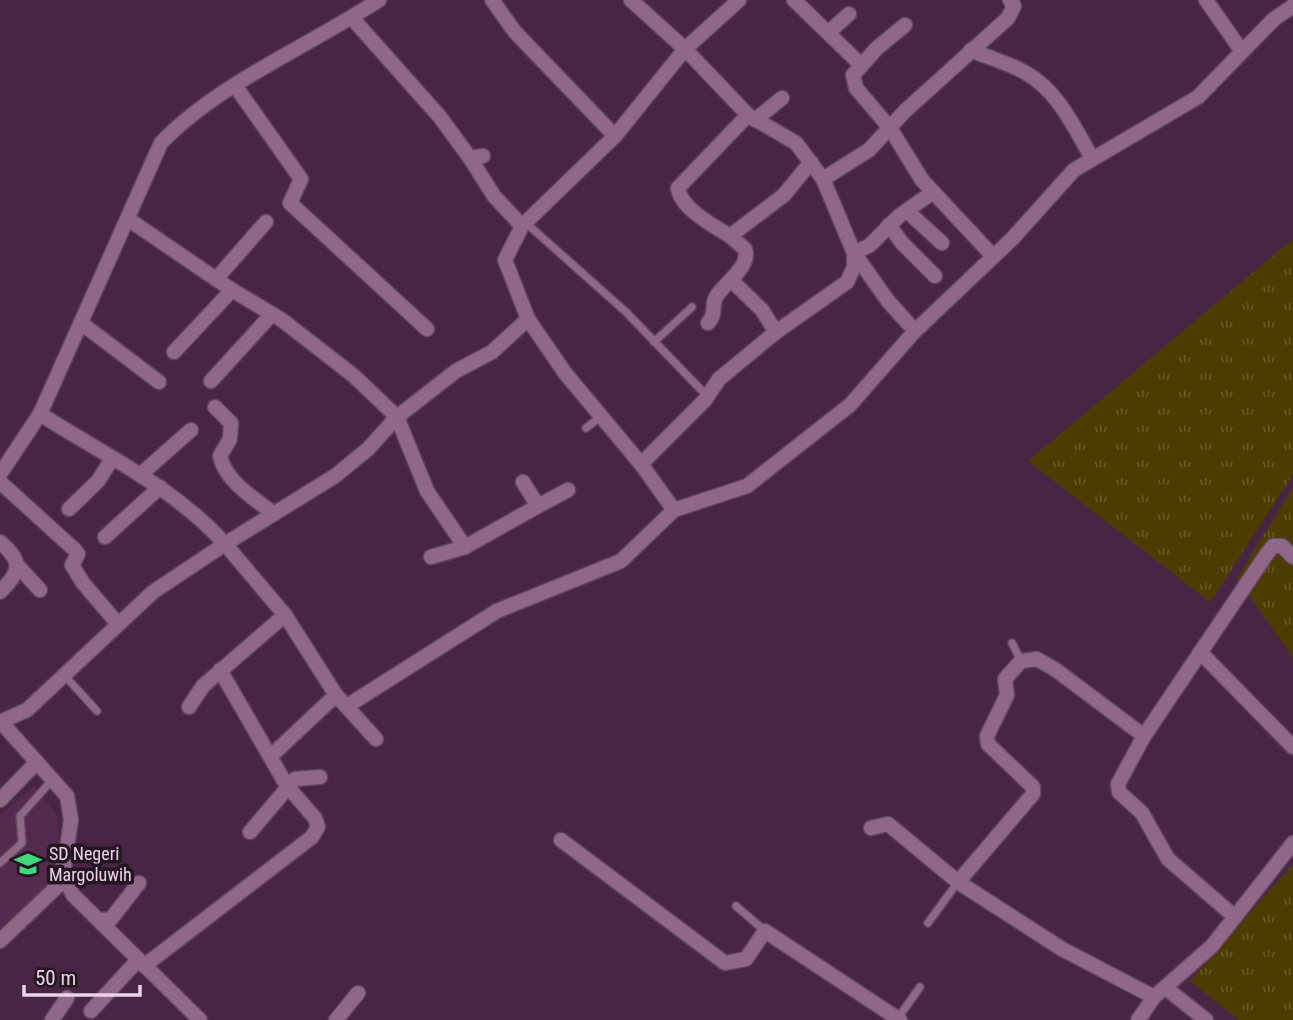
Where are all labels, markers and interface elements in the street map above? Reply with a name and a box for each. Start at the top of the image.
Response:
place label: SD Negeri Margoluwih [49,843,132,885]
school or university icon: SD Negeri Margoluwih [13,849,43,879]
scale bar [24,954,140,998]
text: 50 m [35,966,76,990]

